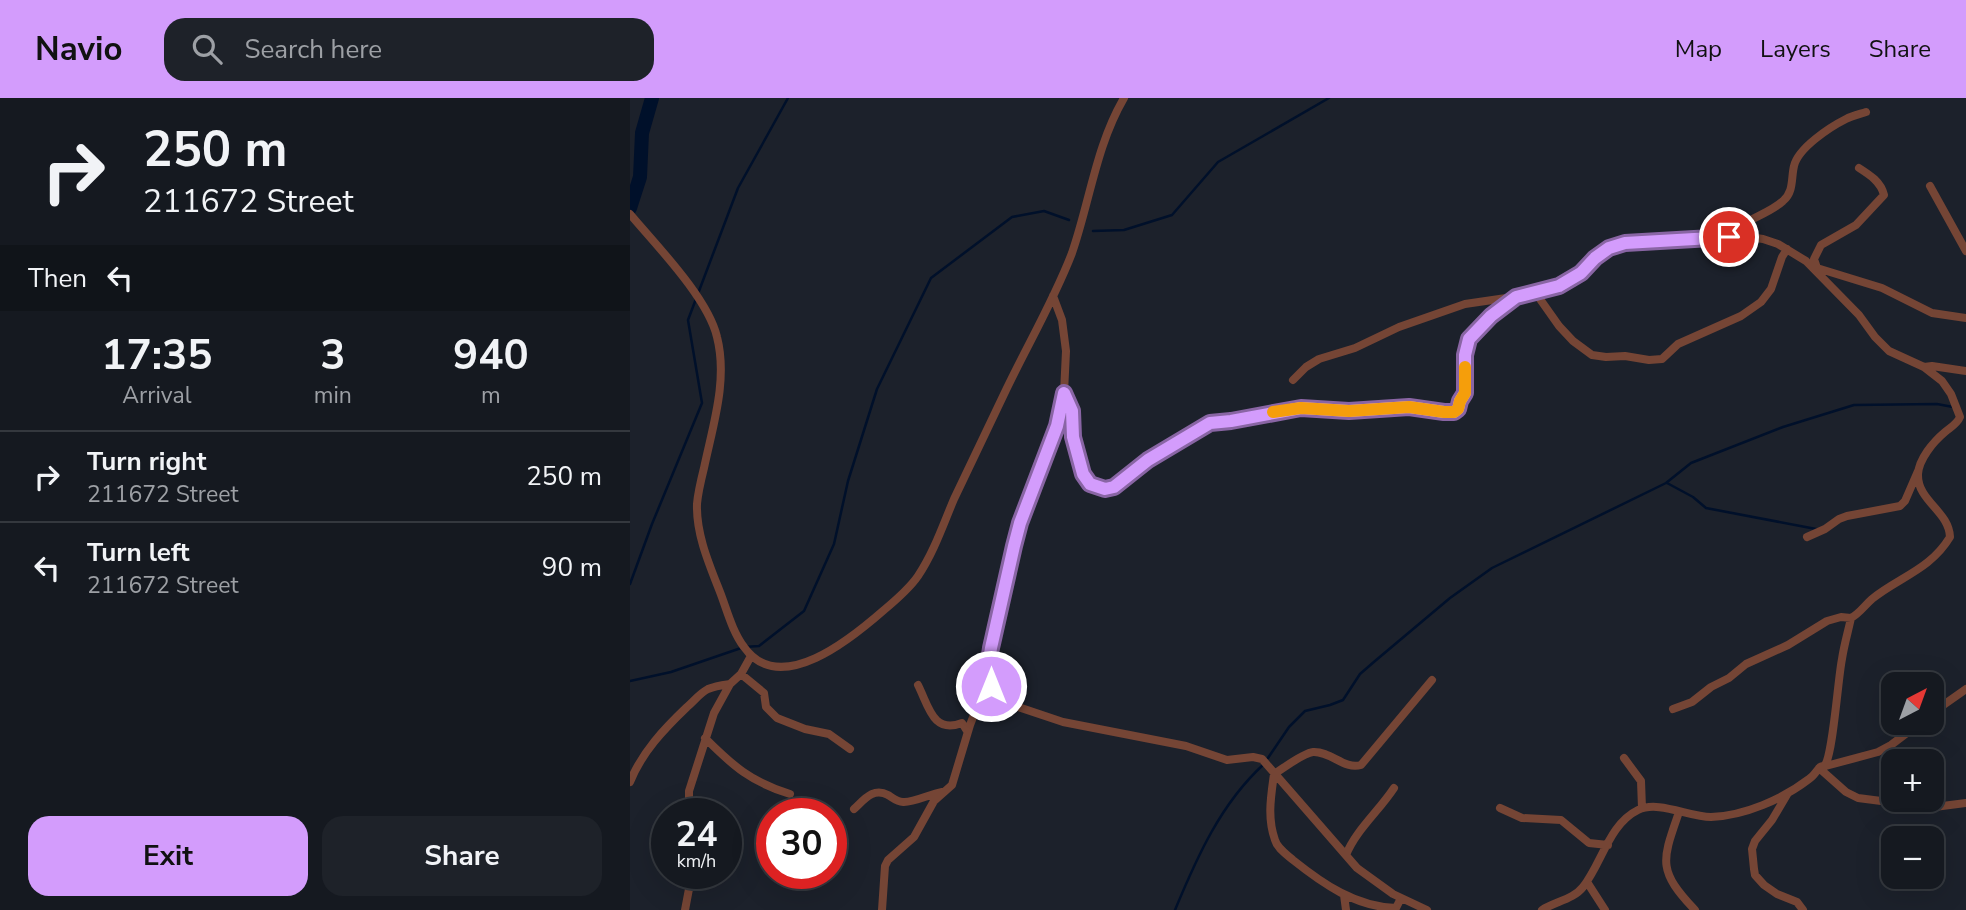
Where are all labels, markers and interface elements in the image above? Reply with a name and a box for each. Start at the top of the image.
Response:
search box [164,18,654,81]
text: Navio [35,27,122,72]
icon: search [188,30,226,68]
text: Search here [244,32,382,67]
text: Map [1675,33,1722,65]
text: Layers [1760,33,1831,65]
text: Share [1869,33,1931,65]
text: 250 m [143,116,287,183]
icon: right [28,126,119,217]
text: 211672 Street [143,180,354,223]
pin [1699,207,1759,267]
icon: arrive [1710,218,1748,256]
icon: left [101,259,139,297]
text: Then [28,261,87,296]
text: 17:35 [101,327,212,384]
text: 3 [320,327,345,384]
text: 940 [453,327,529,384]
text: Arrival [122,380,191,411]
text: min [314,380,352,411]
text: m [481,380,501,411]
text: Turn right [87,444,206,479]
icon: right [28,458,66,496]
text: 250 m [526,459,602,494]
text: 211672 Street [87,479,238,510]
text: Turn left [87,535,190,570]
icon: left [28,549,66,587]
text: 90 m [542,550,602,585]
text: 211672 Street [87,570,238,601]
position arrow [954,649,1028,723]
north arrow [1881,672,1944,735]
map controls [1881,672,1944,889]
button: + [1881,749,1944,812]
speed limit sign: 30 [756,798,847,889]
text: 24 [675,811,718,858]
button: Exit [28,816,308,896]
button: Share [322,816,602,896]
button: − [1881,826,1944,889]
text: km/h [677,849,716,873]

